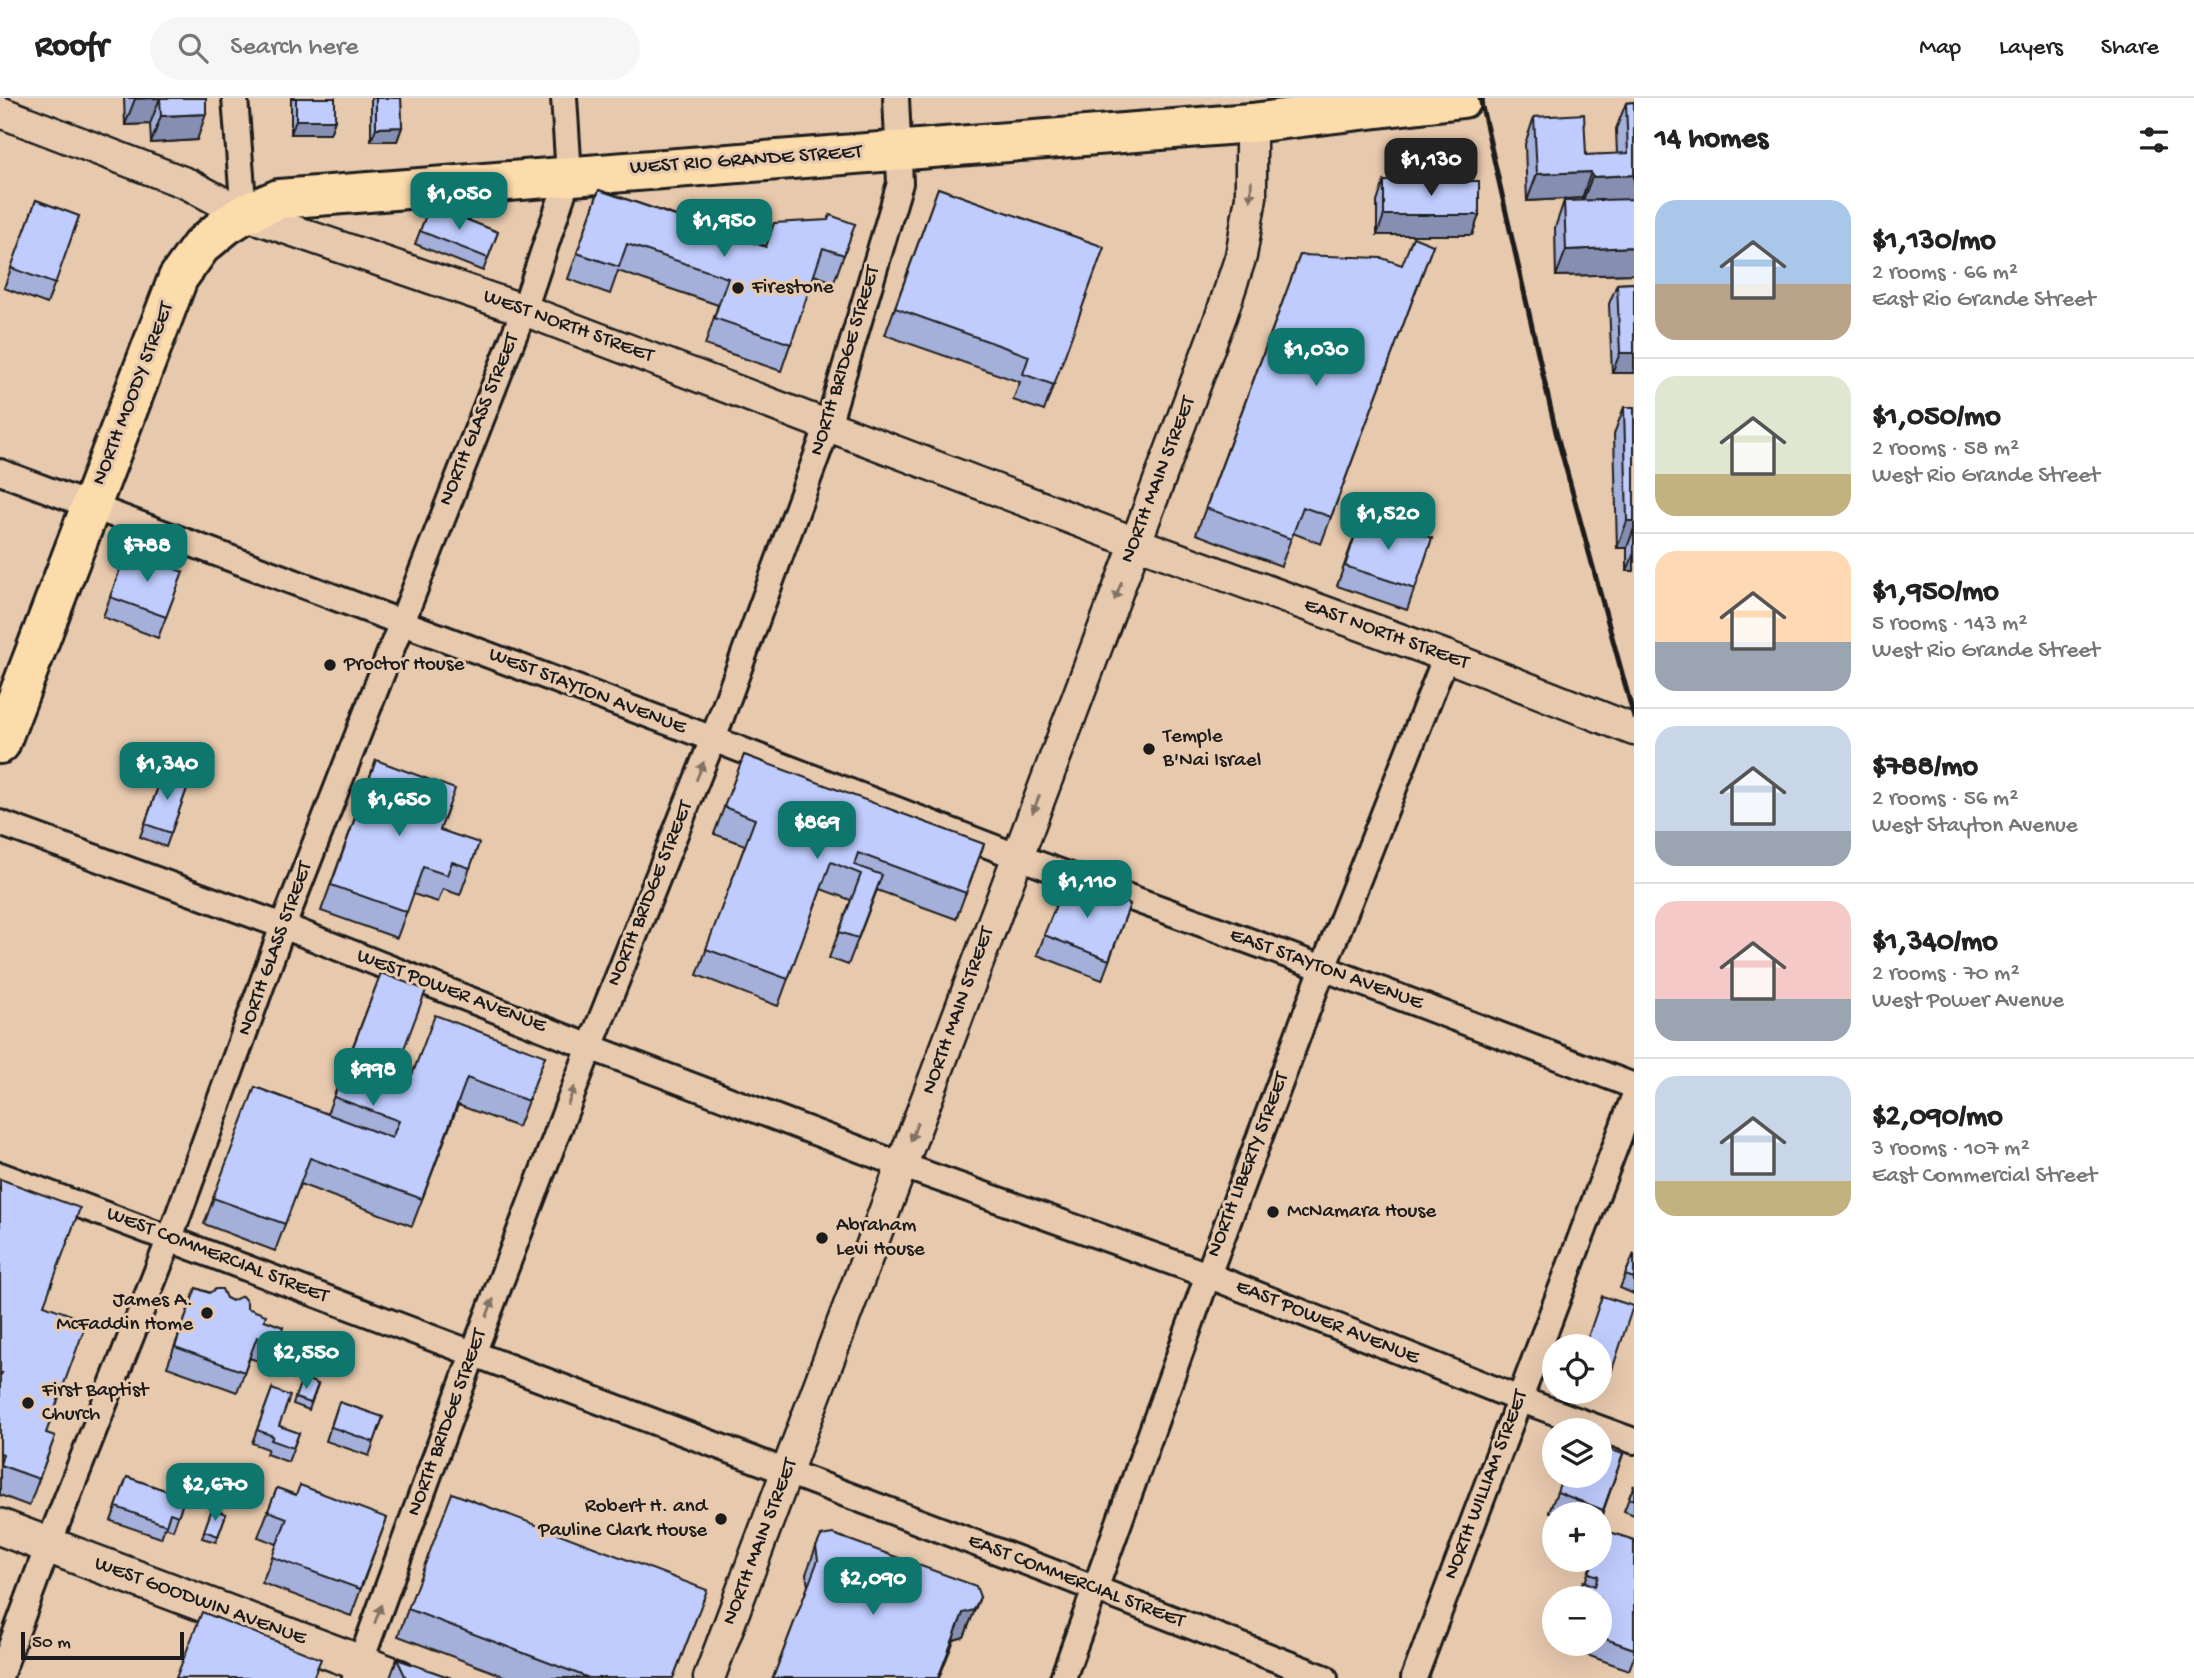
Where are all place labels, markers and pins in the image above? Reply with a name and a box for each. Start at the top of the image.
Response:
pin: $1,130 [1374,139,1488,198]
pin: $1,050 [402,172,516,232]
pin: $1,950 [667,200,781,259]
place label: Firestone [751,276,835,301]
marker: Firestone [730,280,746,296]
pin: $1,030 [1259,328,1373,388]
pin: $1,520 [1331,492,1445,552]
pin: $788 [106,524,188,584]
place label: Proctor House [343,653,465,678]
marker: Proctor House [322,657,338,673]
place label: Temple B'Nai Israel [1162,725,1261,774]
marker: Temple B'Nai Israel [1141,741,1157,757]
pin: $1,340 [110,742,224,802]
pin: $1,650 [342,778,456,838]
pin: $869 [776,802,858,861]
pin: $1,110 [1030,860,1144,920]
pin: $998 [332,1048,414,1108]
place label: McNamara House [1287,1200,1437,1225]
marker: McNamara House [1265,1204,1281,1220]
place label: Abraham Levi House [836,1214,926,1263]
marker: Abraham Levi House [814,1230,830,1246]
place label: James A. McFaddin Home [56,1289,194,1338]
marker: James A. McFaddin Home [199,1305,215,1321]
pin: $2,550 [249,1332,363,1391]
place label: First Baptist Church [41,1379,151,1428]
marker: First Baptist Church [20,1395,36,1411]
pin: $2,670 [158,1464,272,1523]
place label: Robert H. and Pauline Clark House [537,1495,709,1544]
marker: Robert H. and Pauline Clark House [713,1511,729,1527]
pin: $2,090 [816,1558,930,1617]

